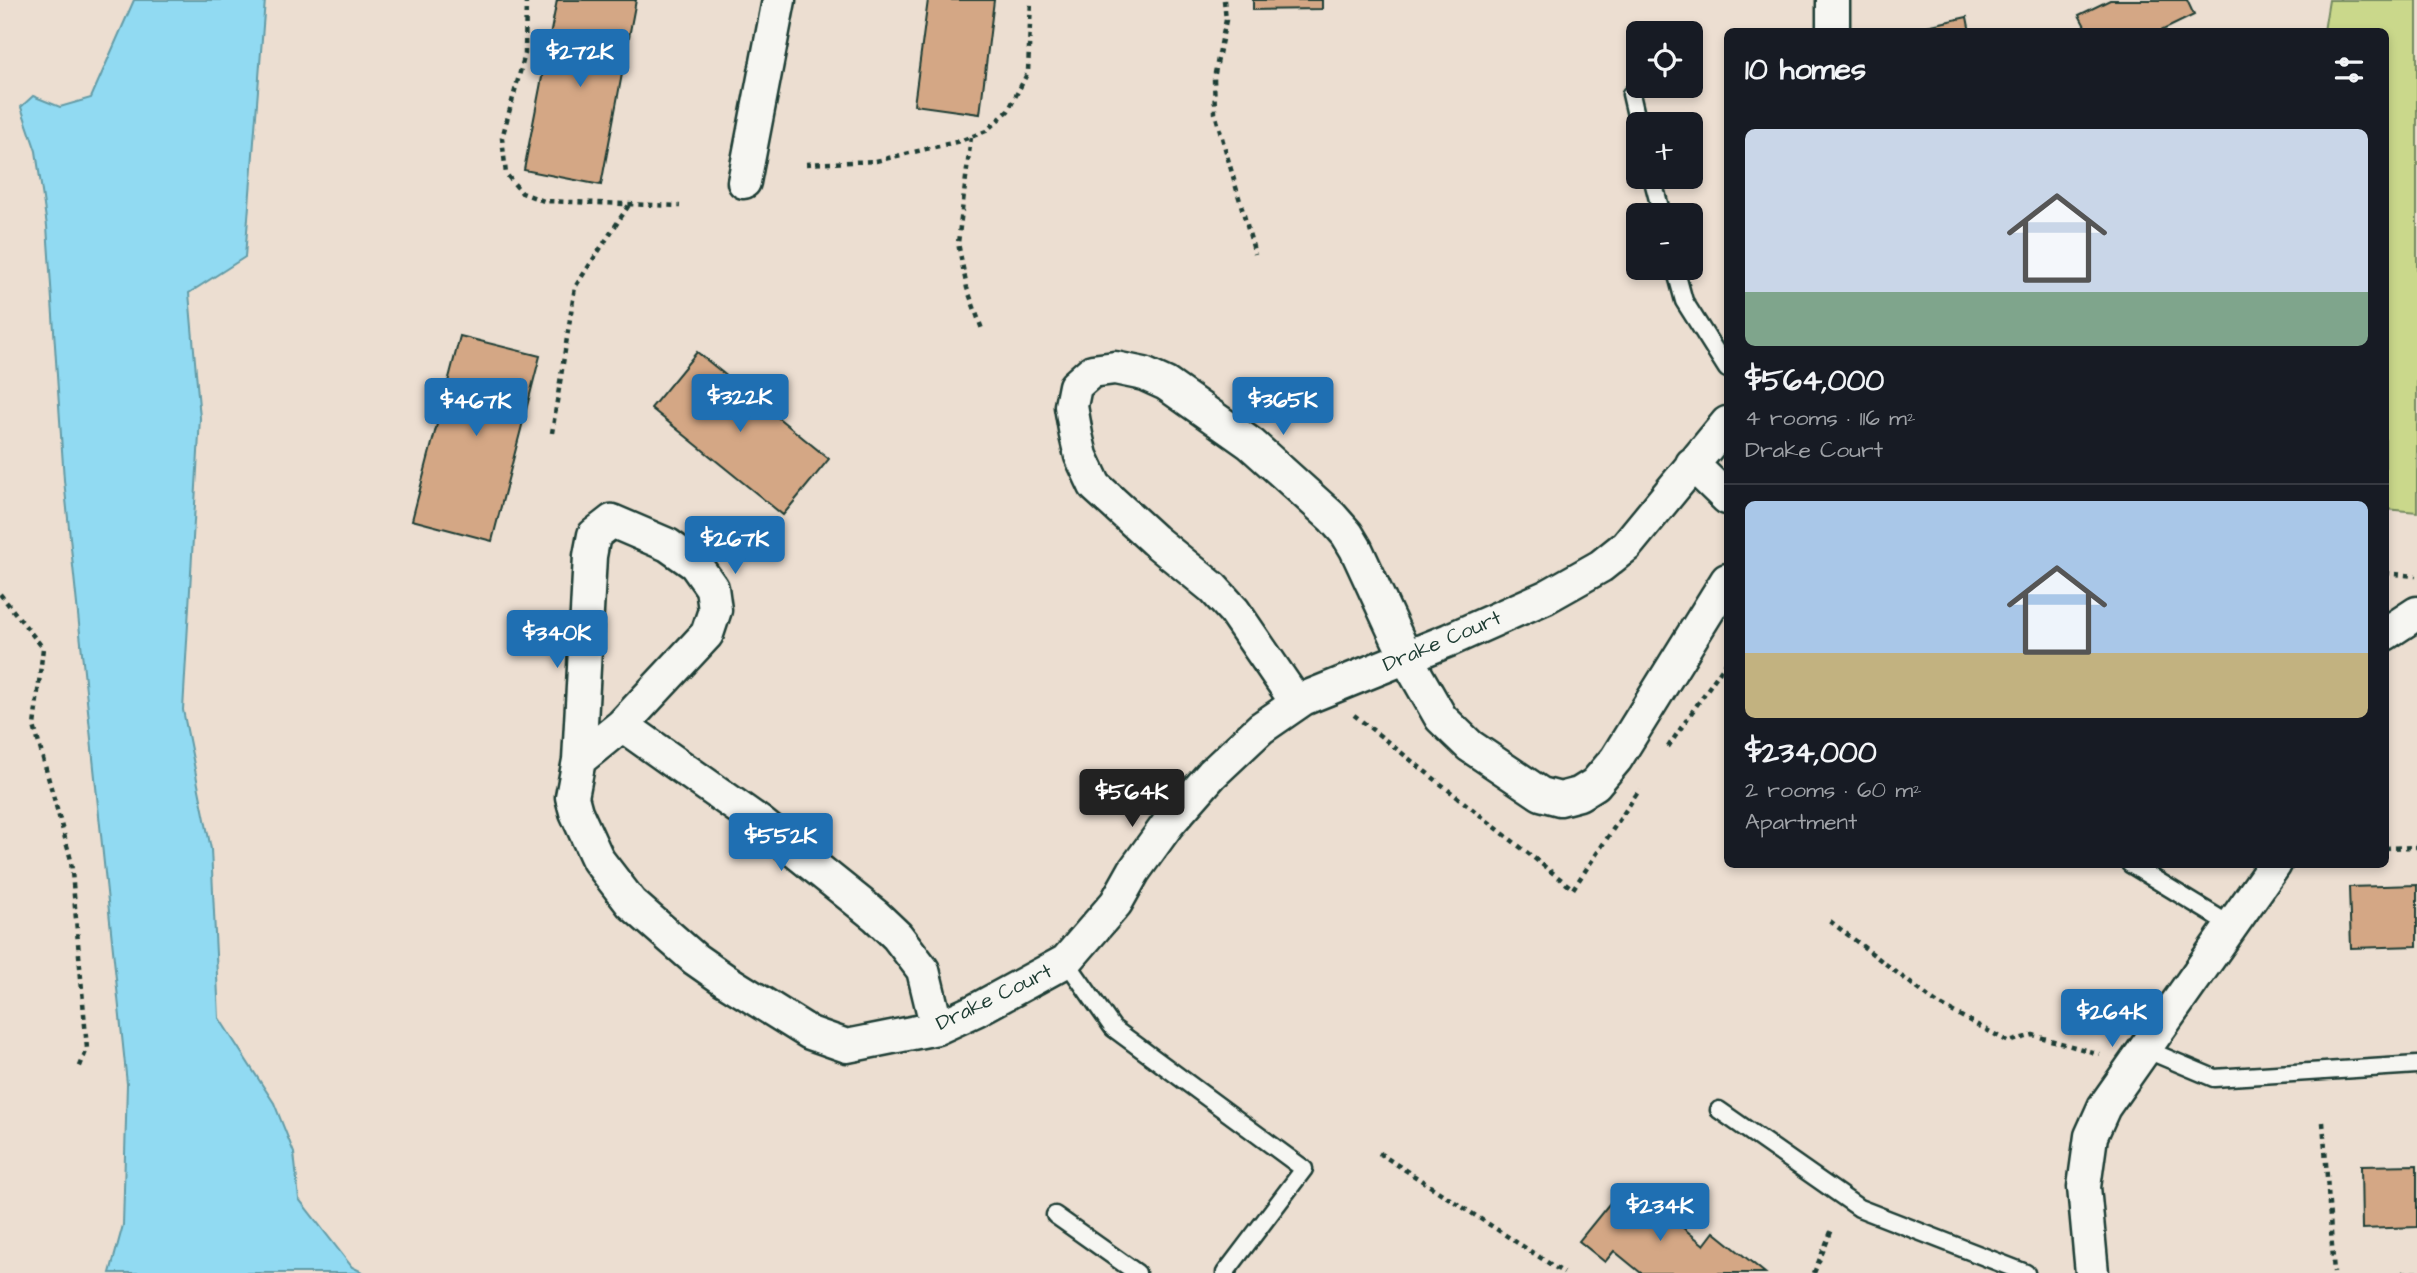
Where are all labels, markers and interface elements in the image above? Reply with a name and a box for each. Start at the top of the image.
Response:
map controls [1626,21,1703,280]
button: locate [1626,21,1703,98]
pin: $272K [531,29,629,89]
text: $272K [546,36,614,68]
text: 10 homes [1745,49,1866,91]
icon: filters [2330,51,2368,89]
button: + [1626,112,1703,189]
icon: home [1994,175,2120,301]
button: − [1626,203,1703,280]
text: $564,000 [1745,360,1884,402]
pin: $322K [691,374,789,434]
pin: $467K [427,378,525,438]
pin: $365K [1234,378,1332,437]
text: $322K [708,381,772,413]
text: $365K [1248,384,1318,416]
text: $467K [441,385,511,417]
text: 4 rooms · 116 m² [1745,402,1916,434]
text: Drake Court [1745,434,1883,466]
pin: $267K [686,516,784,576]
text: $267K [701,523,769,555]
icon: home [1994,547,2120,673]
street label: Drake Court [1378,603,1506,679]
pin: $340K [508,610,606,670]
text: $340K [523,617,591,649]
text: $234,000 [1745,732,1877,774]
pin: $564K [1083,770,1181,829]
text: 2 rooms · 60 m² [1745,774,1922,806]
text: $564K [1095,776,1169,808]
text: Apartment [1745,806,1857,838]
pin: $552K [732,814,830,873]
text: $552K [745,820,817,852]
street label: Drake Court [931,956,1057,1038]
pin: $264K [2063,990,2161,1049]
text: $264K [2077,996,2147,1028]
pin: $234K [1611,1184,1709,1243]
text: $234K [1626,1190,1694,1222]

